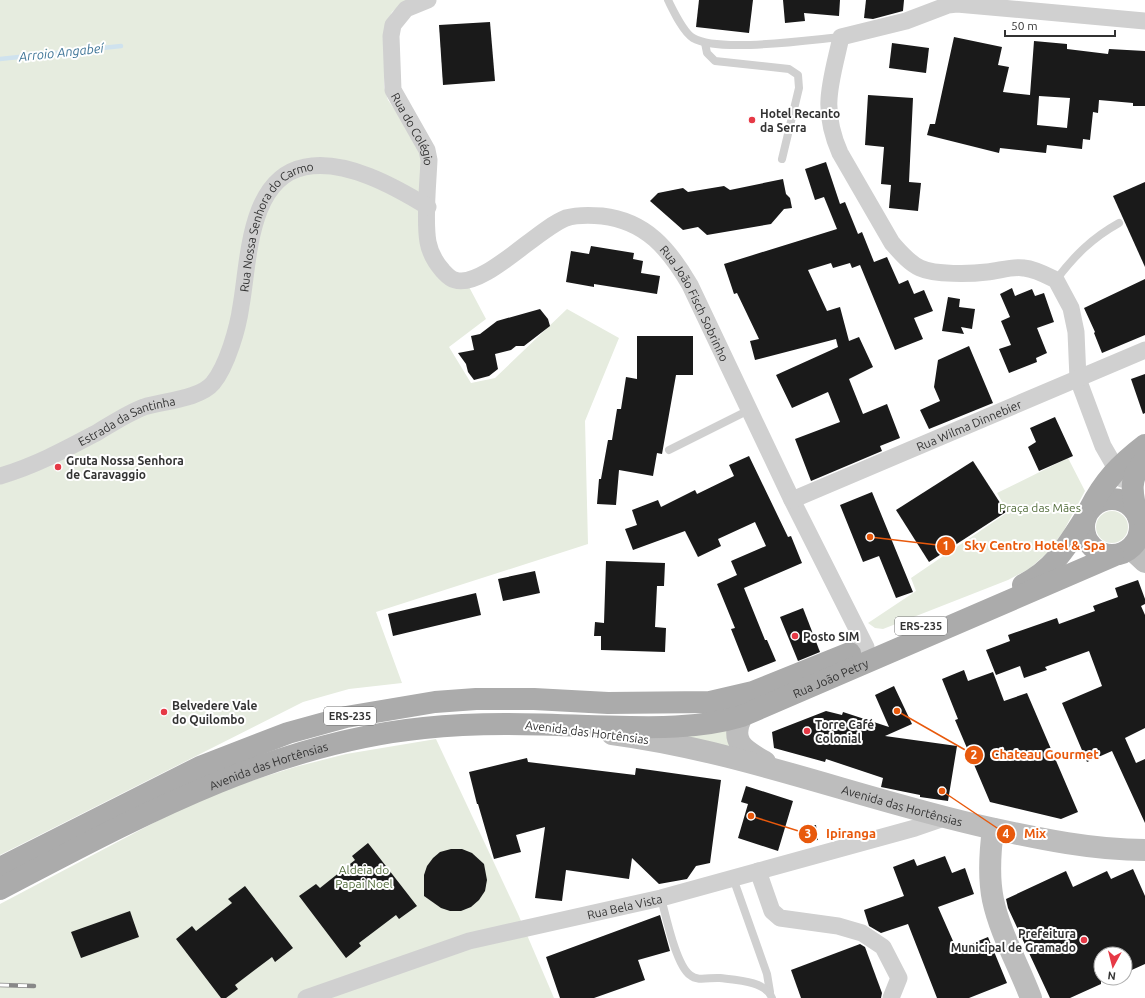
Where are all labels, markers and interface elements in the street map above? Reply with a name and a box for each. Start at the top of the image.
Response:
scale bar [1005,12,1115,38]
text: 50 m [1011,19,1038,32]
water label: Arroio Angabeí [17,40,106,64]
street label: Rua do Colégio [389,90,436,166]
place label: Hotel Recanto da Serra [760,107,840,134]
marker: Hotel Recanto da Serra [747,115,757,125]
street label: Rua Nossa Senhora do Carmo [237,159,314,293]
street label: Rua João Fisch Sobrinho [658,242,732,363]
street label: Estrada da Santinha [76,394,176,448]
street label: Rua Wilma Dinnebier [914,397,1024,453]
place label: Gruta Nossa Senhora de Caravaggio [66,454,184,481]
marker: Gruta Nossa Senhora de Caravaggio [53,462,63,472]
park label: Praça das Mães [999,501,1081,514]
callout: Sky Centro Hotel & Spa [936,533,1114,558]
text: Sky Centro Hotel & Spa [964,538,1106,552]
text: 1 [943,539,949,552]
road number: ERS-235 [895,617,947,635]
place label: Posto SIM [803,630,859,643]
marker: Posto SIM [790,631,800,641]
street label: Rua João Petry [791,656,870,700]
place label: Belvedere Vale do Quilombo [172,699,257,726]
marker: Belvedere Vale do Quilombo [159,707,169,717]
road number: ERS-235 [324,707,376,725]
street label: Avenida das Hortênsias [524,718,650,746]
place label: Torre Café Colonial [815,718,874,745]
marker: Torre Café Colonial [802,726,812,736]
street label: Avenida das Hortênsias [207,739,329,792]
callout: Chateau Gourmet [964,742,1107,767]
text: Chateau Gourmet [991,747,1099,761]
text: 2 [971,748,978,761]
street label: Avenida das Hortênsias [840,782,964,828]
callout: Ipiranga [798,821,884,846]
callout: Mix [996,821,1054,846]
text: Ipiranga [826,826,876,840]
text: Mix [1024,826,1046,840]
text: 3 [805,827,811,840]
text: 4 [1003,827,1010,840]
park label: Aldeia do Papai Noel [335,863,393,890]
street label: Rua Bela Vista [586,891,663,921]
place label: Prefeitura Municipal de Gramado [951,927,1076,954]
marker: Prefeitura Municipal de Gramado [1079,935,1089,945]
north arrow [1093,946,1133,986]
text: N [1107,969,1117,982]

